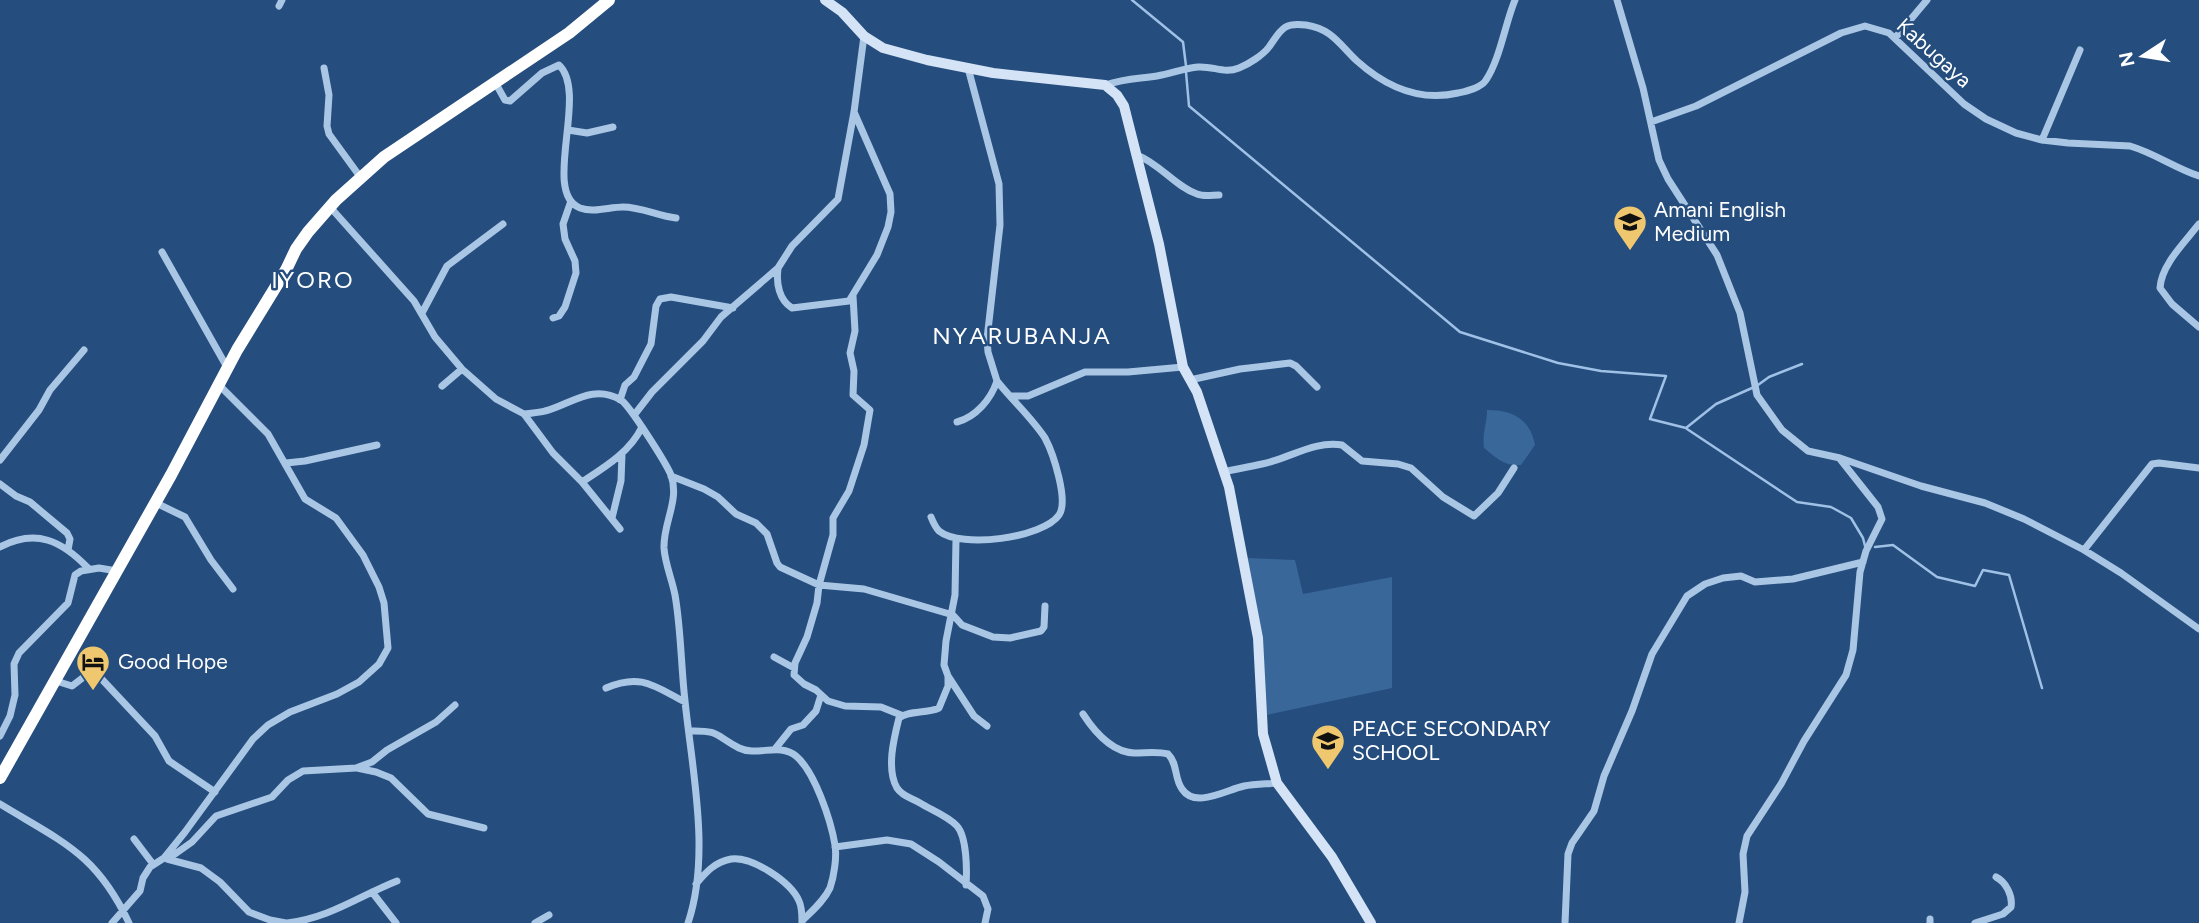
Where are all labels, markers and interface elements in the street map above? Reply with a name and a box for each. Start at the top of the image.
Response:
street label: Kabugaya [1892,13,1977,93]
north arrow [2108,21,2178,91]
text: N [2114,50,2140,69]
place label: Amani English Medium [1654,197,1786,246]
school or university icon: Amani English Medium [1611,203,1649,252]
district label: IYORO [271,265,355,294]
district label: NYARUBANJA [932,321,1112,350]
hotel icon: Good Hope [74,643,112,692]
place label: Good Hope [118,649,228,674]
place label: PEACE SECONDARY SCHOOL [1352,716,1551,765]
school or university icon: PEACE SECONDARY SCHOOL [1309,722,1347,771]

